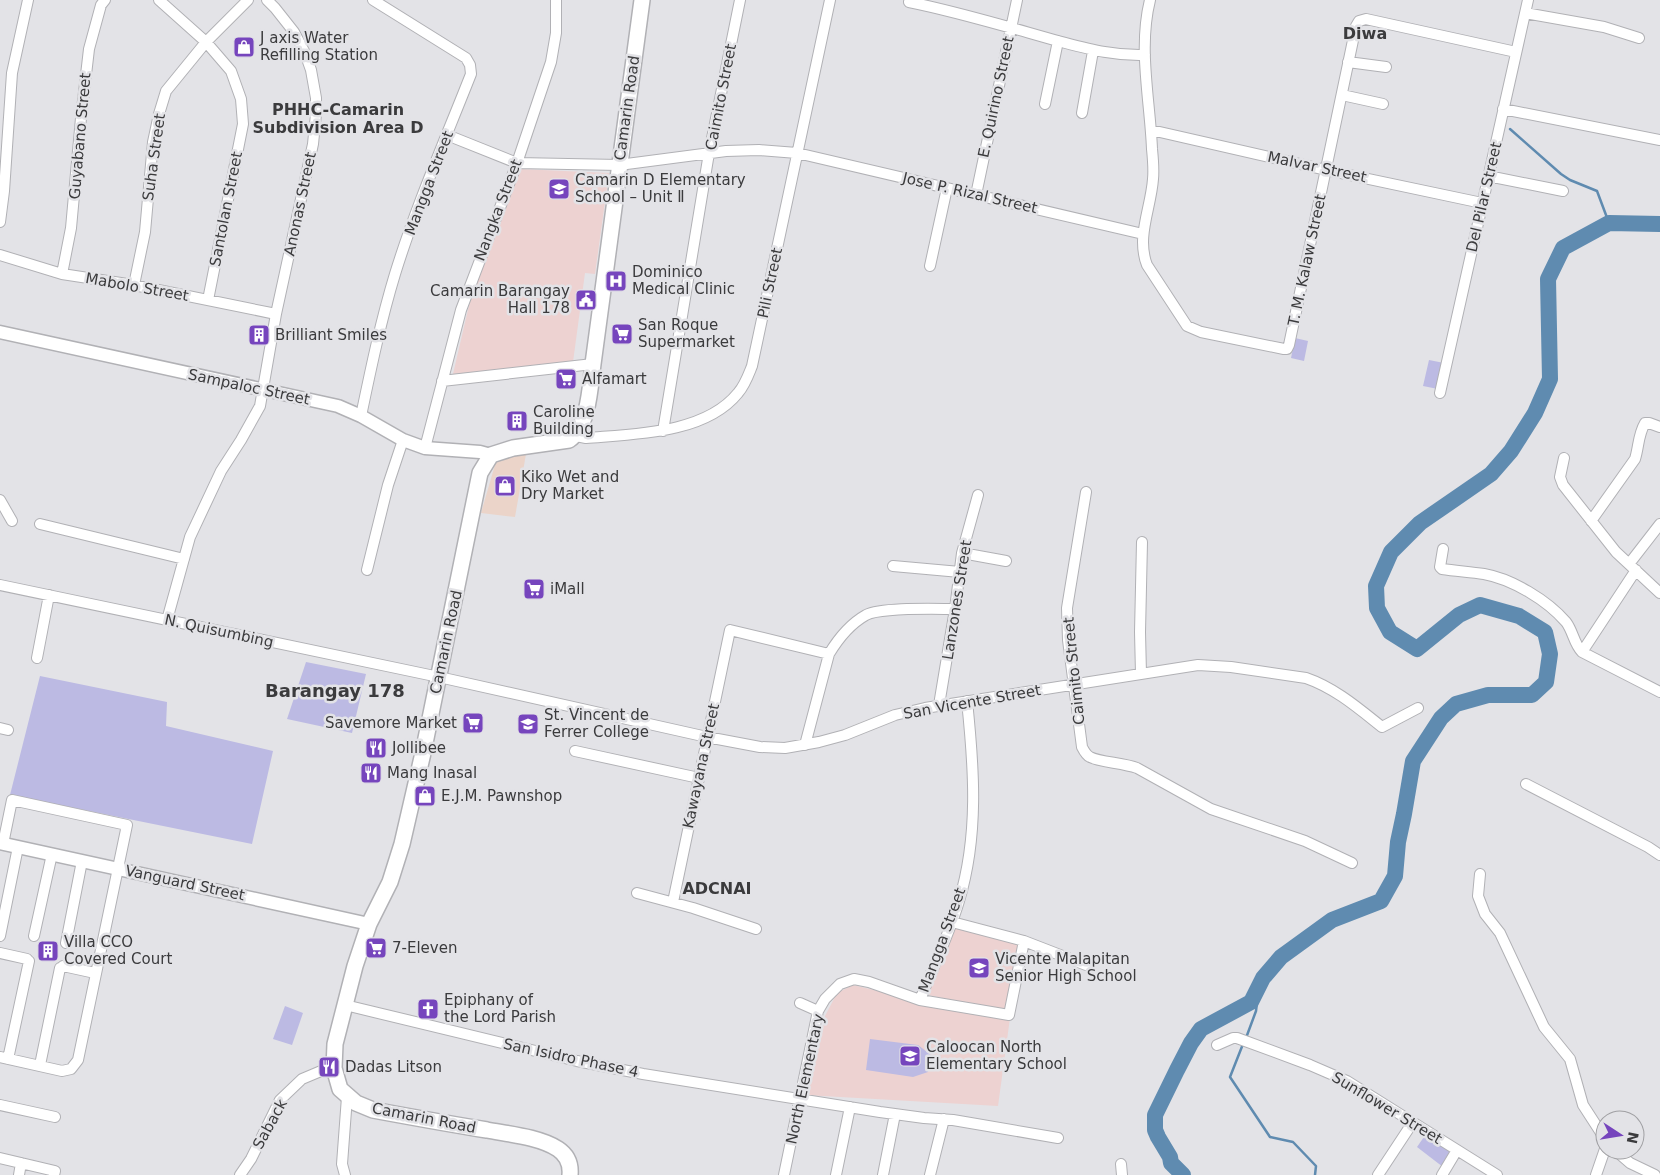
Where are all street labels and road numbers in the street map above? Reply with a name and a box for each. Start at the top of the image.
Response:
street label: E. Quirino Street [974,34,1018,159]
street label: Caimito Street [702,42,740,152]
street label: Camarin Road [611,54,643,162]
street label: Guyabano Street [66,72,95,200]
street label: Suha Street [139,112,169,202]
street label: Mangga Street [401,128,457,238]
street label: Del Pilar Street [1463,140,1505,254]
street label: Malvar Street [1266,148,1368,186]
street label: Santolan Street [206,150,246,268]
street label: Anonas Street [280,150,320,258]
street label: Nangka Street [470,157,526,263]
street label: Jose P. Rizal Street [900,169,1039,217]
street label: T. M. Kalaw Street [1284,192,1330,328]
street label: Pili Street [754,246,786,320]
street label: Mabolo Street [84,269,190,305]
street label: Sampaloc Street [186,365,312,409]
street label: Lanzones Street [939,539,975,661]
street label: Camarin Road [426,588,466,696]
street label: N. Quisumbing [163,611,275,651]
street label: Caimito Street [1059,616,1089,726]
street label: San Vicente Street [902,681,1042,723]
street label: Kawayana Street [679,702,723,830]
street label: Vanguard Street [124,862,247,904]
street label: Mangga Street [915,885,969,995]
street label: North Elementary [782,1012,828,1146]
street label: San Isidro Phase 4 [502,1035,640,1081]
street label: Sunflower Street [1329,1068,1445,1148]
street label: Saback [249,1096,291,1152]
street label: Camarin Road [370,1099,478,1137]

